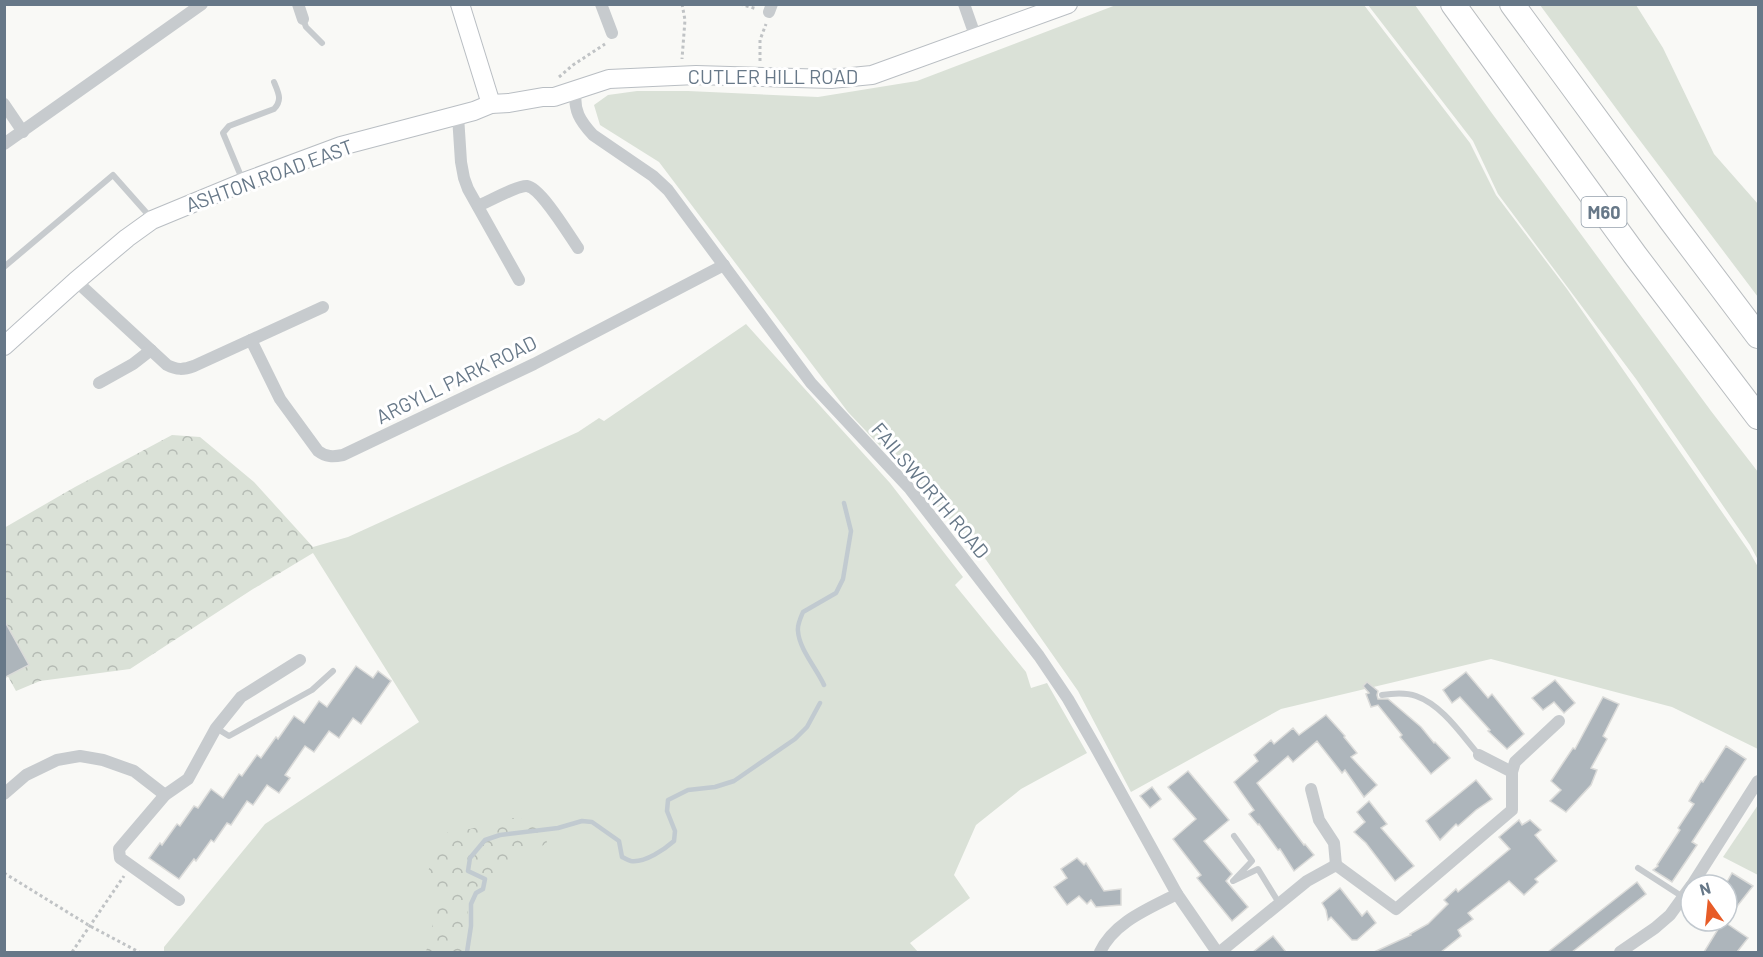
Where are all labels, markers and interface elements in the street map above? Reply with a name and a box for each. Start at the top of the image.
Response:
street label: CUTLER HILL ROAD [688,64,858,88]
street label: ASHTON ROAD EAST [182,134,356,216]
road number: M60 [1582,197,1626,227]
street label: ARGYLL PARK ROAD [372,330,540,428]
street label: FAILSWORTH ROAD [867,417,995,563]
north arrow [1679,873,1739,933]
text: N [1697,877,1713,899]

